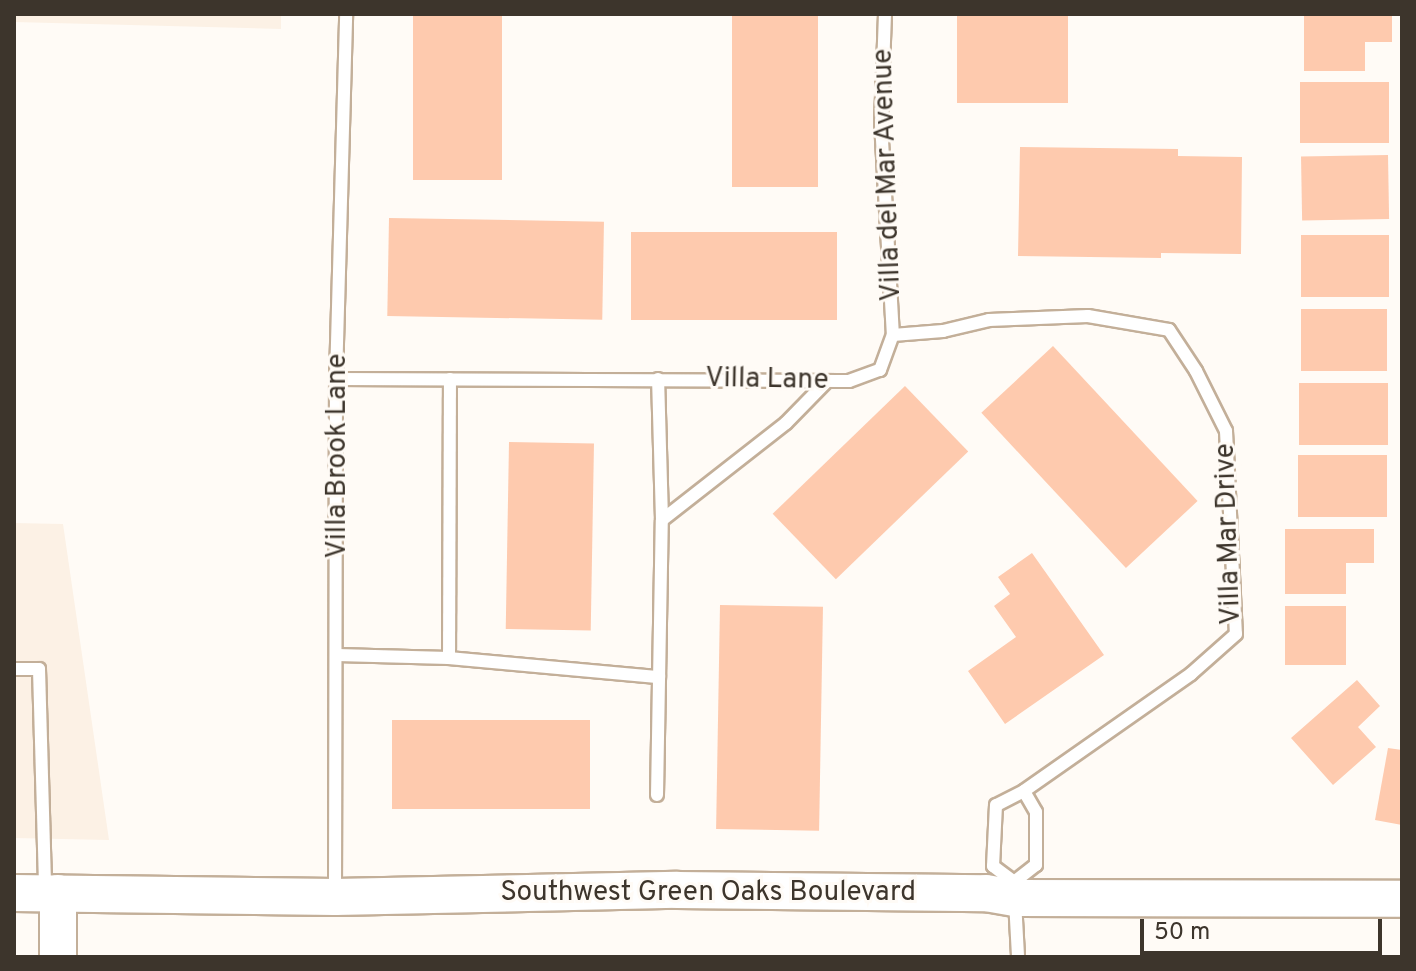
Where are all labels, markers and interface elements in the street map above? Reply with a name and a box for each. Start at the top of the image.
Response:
street label: Villa del Mar Avenue [867,48,909,302]
street label: Villa Brook Lane [321,353,355,559]
street label: Villa Lane [705,362,829,398]
street label: Villa Mar Drive [1209,443,1249,625]
street label: Southwest Green Oaks Boulevard [500,876,916,910]
scale bar [1144,903,1386,953]
text: 50 m [1154,918,1210,948]

